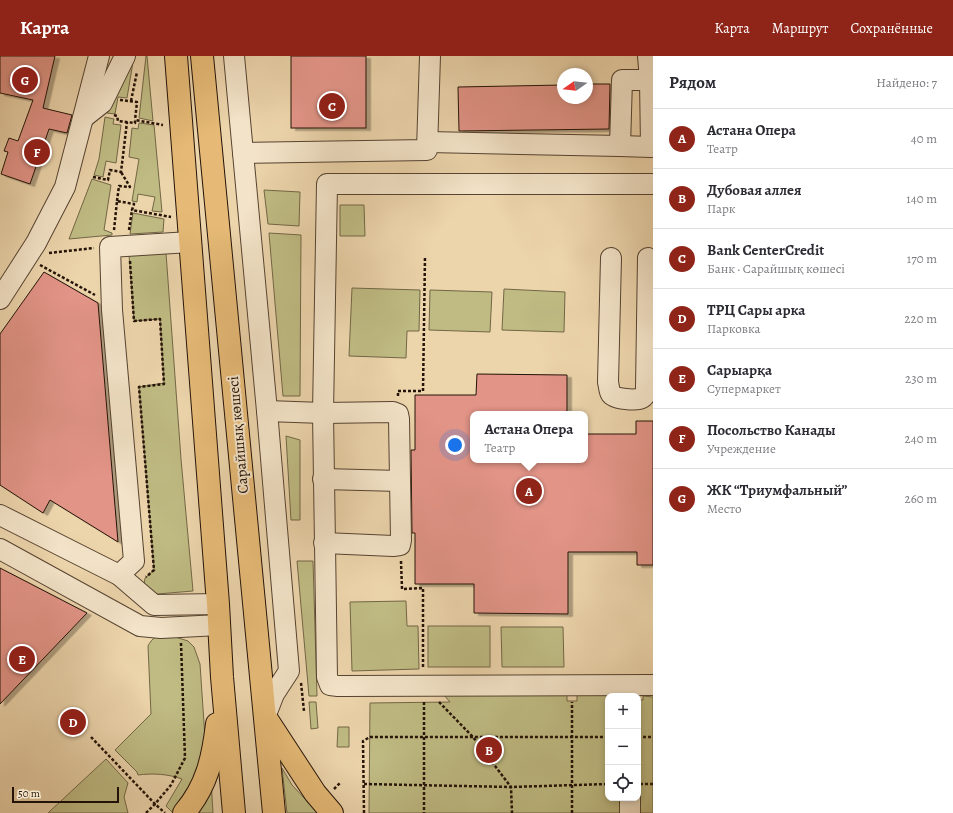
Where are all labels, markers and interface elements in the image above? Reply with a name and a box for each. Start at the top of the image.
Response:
text: Карта [20,15,69,41]
text: Карта [715,19,750,38]
text: Маршрут [772,19,828,38]
text: Сохранённые [850,19,933,38]
pin: G [12,65,38,95]
north arrow [557,68,593,104]
text: Рядом [669,71,716,94]
text: Найдено: 7 [876,74,937,91]
pin: C [319,91,345,121]
text: Астана Опера [707,120,796,140]
text: A [678,130,686,147]
text: 40 m [911,130,937,147]
pin: F [24,137,50,167]
text: Театр [707,140,738,157]
text: Дубовая аллея [707,180,801,200]
text: B [678,190,686,207]
text: 140 m [906,190,937,207]
text: Парк [707,200,736,217]
text: Bank CenterCredit [707,240,824,260]
text: C [678,250,686,267]
text: 170 m [907,250,937,267]
text: Банк · Сарайшық көшесі [707,260,845,277]
text: ТРЦ Сары арка [707,300,805,320]
text: D [677,310,687,327]
text: 220 m [904,310,937,327]
text: Парковка [707,320,761,337]
text: Сарыарқа [707,360,772,380]
text: E [678,370,686,387]
text: 230 m [905,370,937,387]
street label: Сарайшық көшесі [223,375,253,495]
text: Супермаркет [707,380,781,397]
popup [470,411,588,463]
text: Астана Опера [485,419,573,439]
text: Посольство Канады [707,420,836,440]
text: F [679,430,685,447]
text: 240 m [905,430,937,447]
your location [445,435,465,455]
text: Театр [485,439,515,456]
text: Учреждение [707,440,776,457]
pin: A [516,476,542,506]
text: ЖК “Триумфальный” [707,480,847,500]
text: G [678,490,686,507]
text: 260 m [904,490,937,507]
text: Место [707,500,742,517]
pin: E [9,644,35,674]
map controls [605,693,641,801]
button: + [605,693,641,729]
pin: D [60,707,86,737]
button: − [605,729,641,765]
pin: B [476,735,502,765]
button: locate [605,765,641,801]
scale bar [12,785,119,804]
text: 50 m [18,786,40,801]

